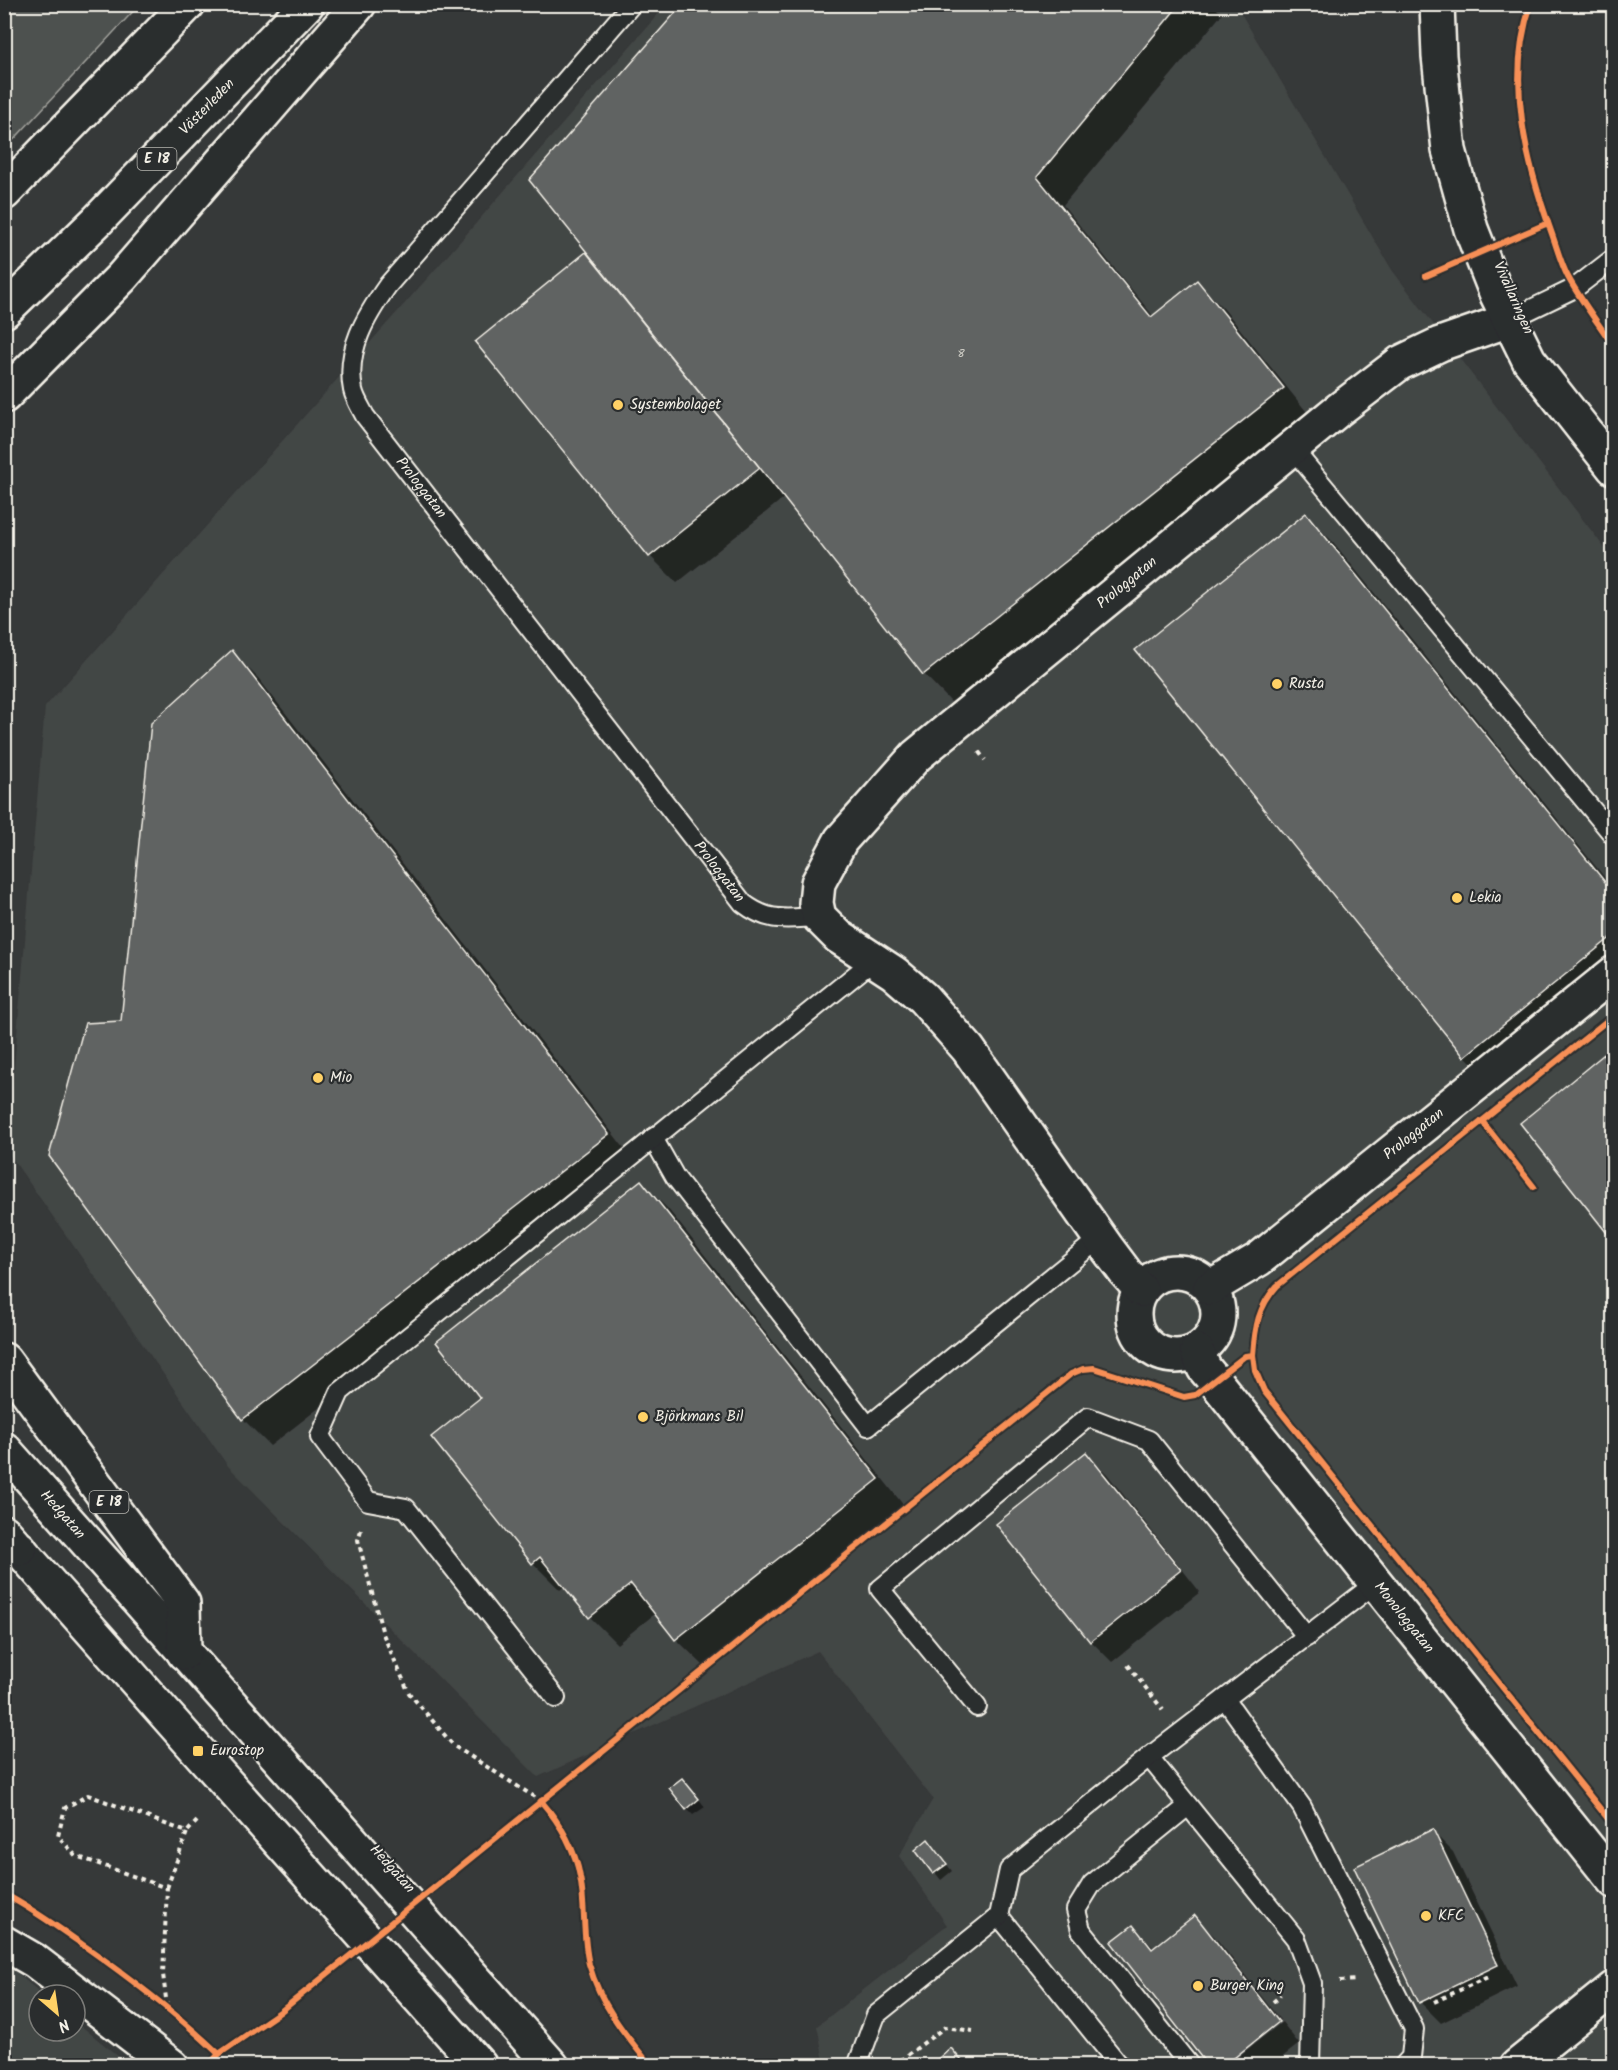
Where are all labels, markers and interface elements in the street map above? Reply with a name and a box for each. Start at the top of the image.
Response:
street label: Västerleden [174,73,241,141]
road number: E 18 [138,148,176,170]
street label: Vivallaringen [1486,258,1540,338]
house number: 8 [957,344,965,363]
place label: Systembolaget [630,393,721,417]
marker: Systembolaget [611,398,625,412]
street label: Prologgatan [389,452,453,524]
street label: Prologgatan [1092,551,1163,615]
place label: Rusta [1289,672,1324,696]
marker: Rusta [1270,677,1284,691]
street label: Prologgatan [687,836,751,908]
place label: Lekia [1469,886,1502,910]
marker: Lekia [1450,891,1464,905]
place label: Mio [330,1066,352,1090]
marker: Mio [311,1071,325,1085]
street label: Prologgatan [1378,1102,1450,1166]
place label: Björkmans Bil [655,1405,744,1429]
marker: Björkmans Bil [636,1410,650,1424]
street label: Hedgatan [34,1485,91,1545]
road number: E 18 [90,1491,128,1513]
street label: Monologgatan [1367,1576,1440,1659]
place label: Eurostop [210,1739,264,1763]
marker: Eurostop [191,1744,205,1758]
street label: Hedgatan [363,1839,421,1899]
place label: KFC [1438,1904,1464,1928]
marker: KFC [1419,1909,1433,1923]
place label: Burger King [1210,1974,1284,1998]
marker: Burger King [1191,1979,1205,1993]
north arrow [27,1983,87,2043]
text: N [53,2011,74,2038]

